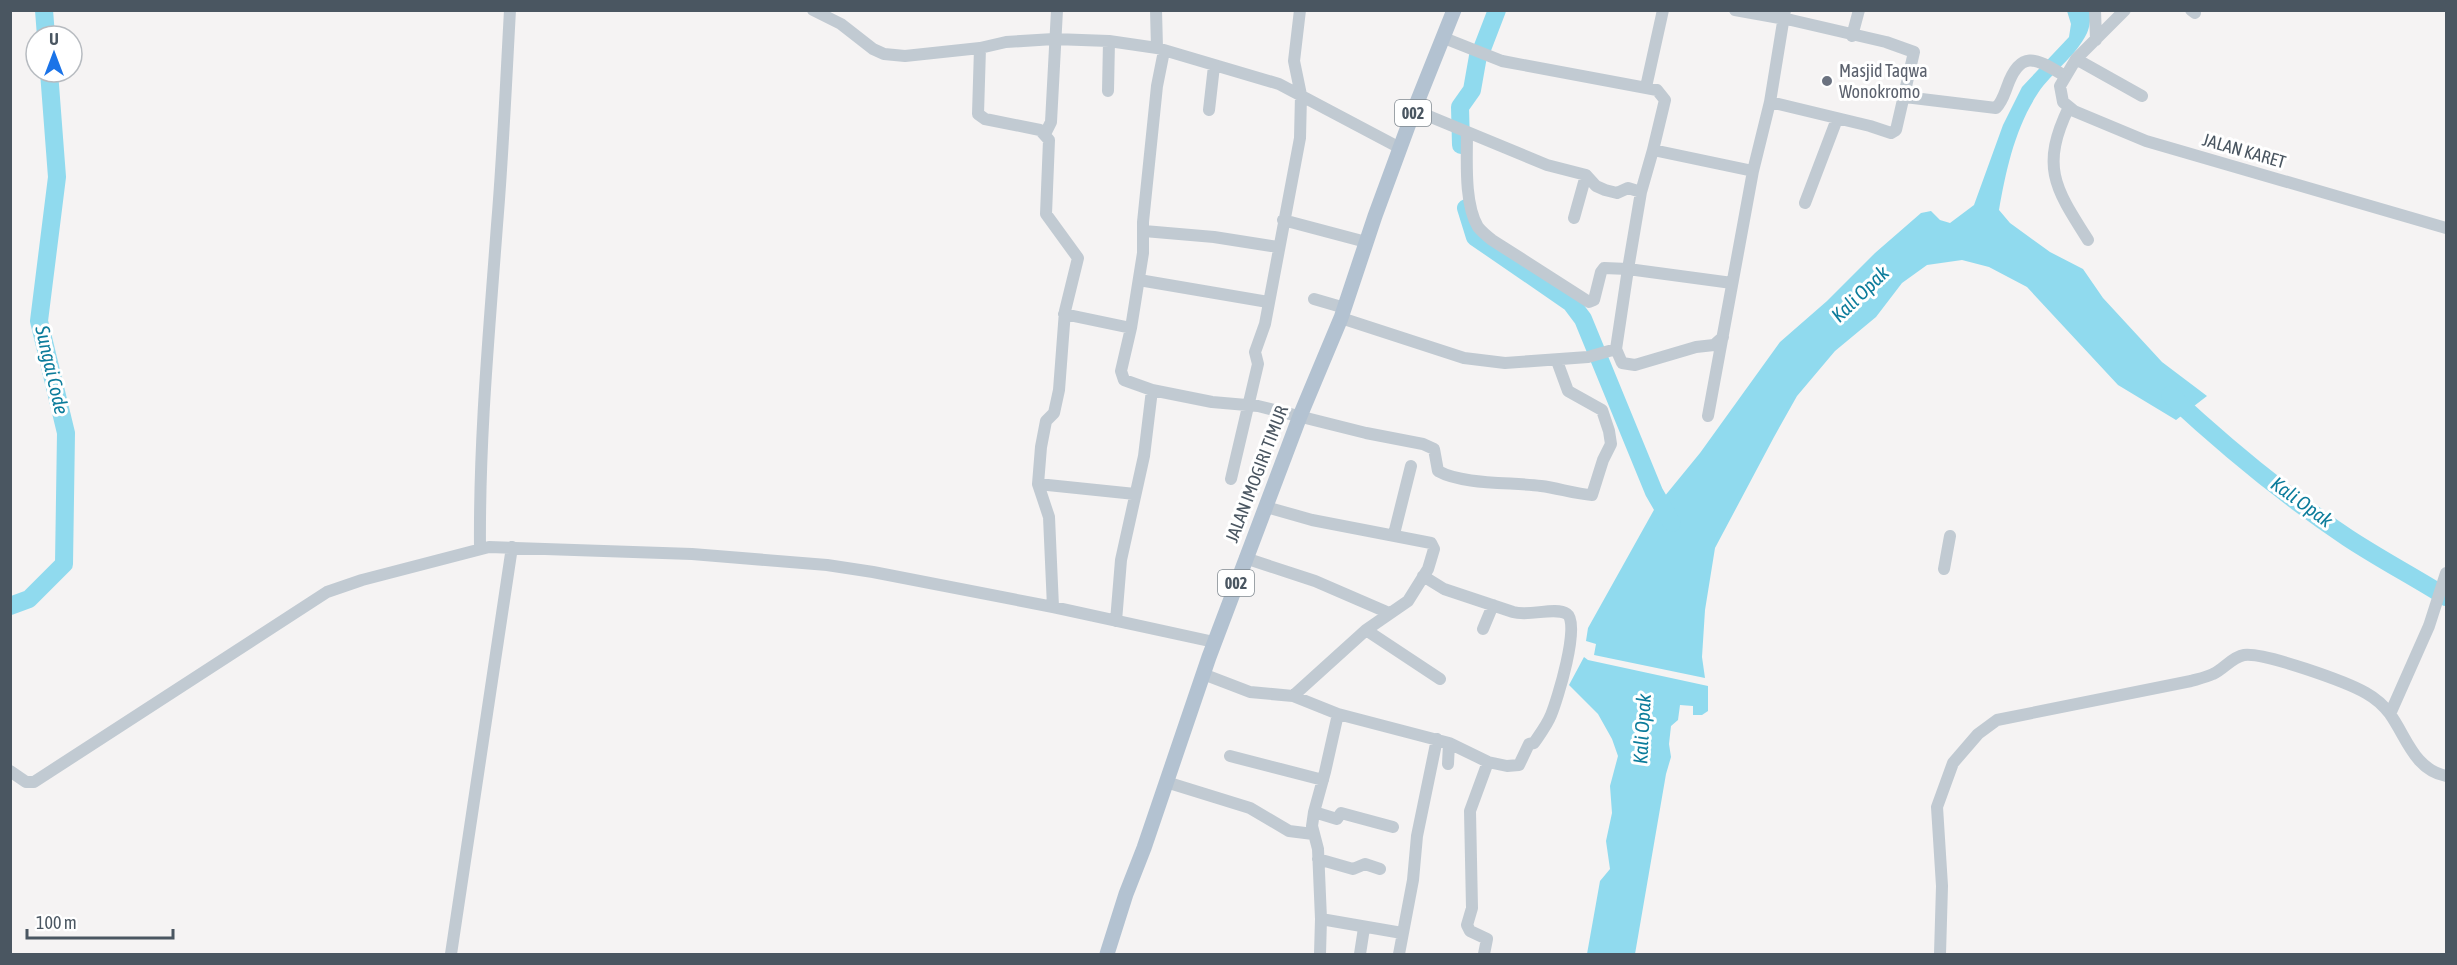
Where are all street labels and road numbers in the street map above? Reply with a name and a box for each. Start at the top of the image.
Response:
road number: 002 [1395,100,1431,126]
street label: JALAN KARET [2200,129,2288,172]
street label: JALAN IMOGIRI TIMUR [1221,402,1292,545]
road number: 002 [1218,570,1254,596]

